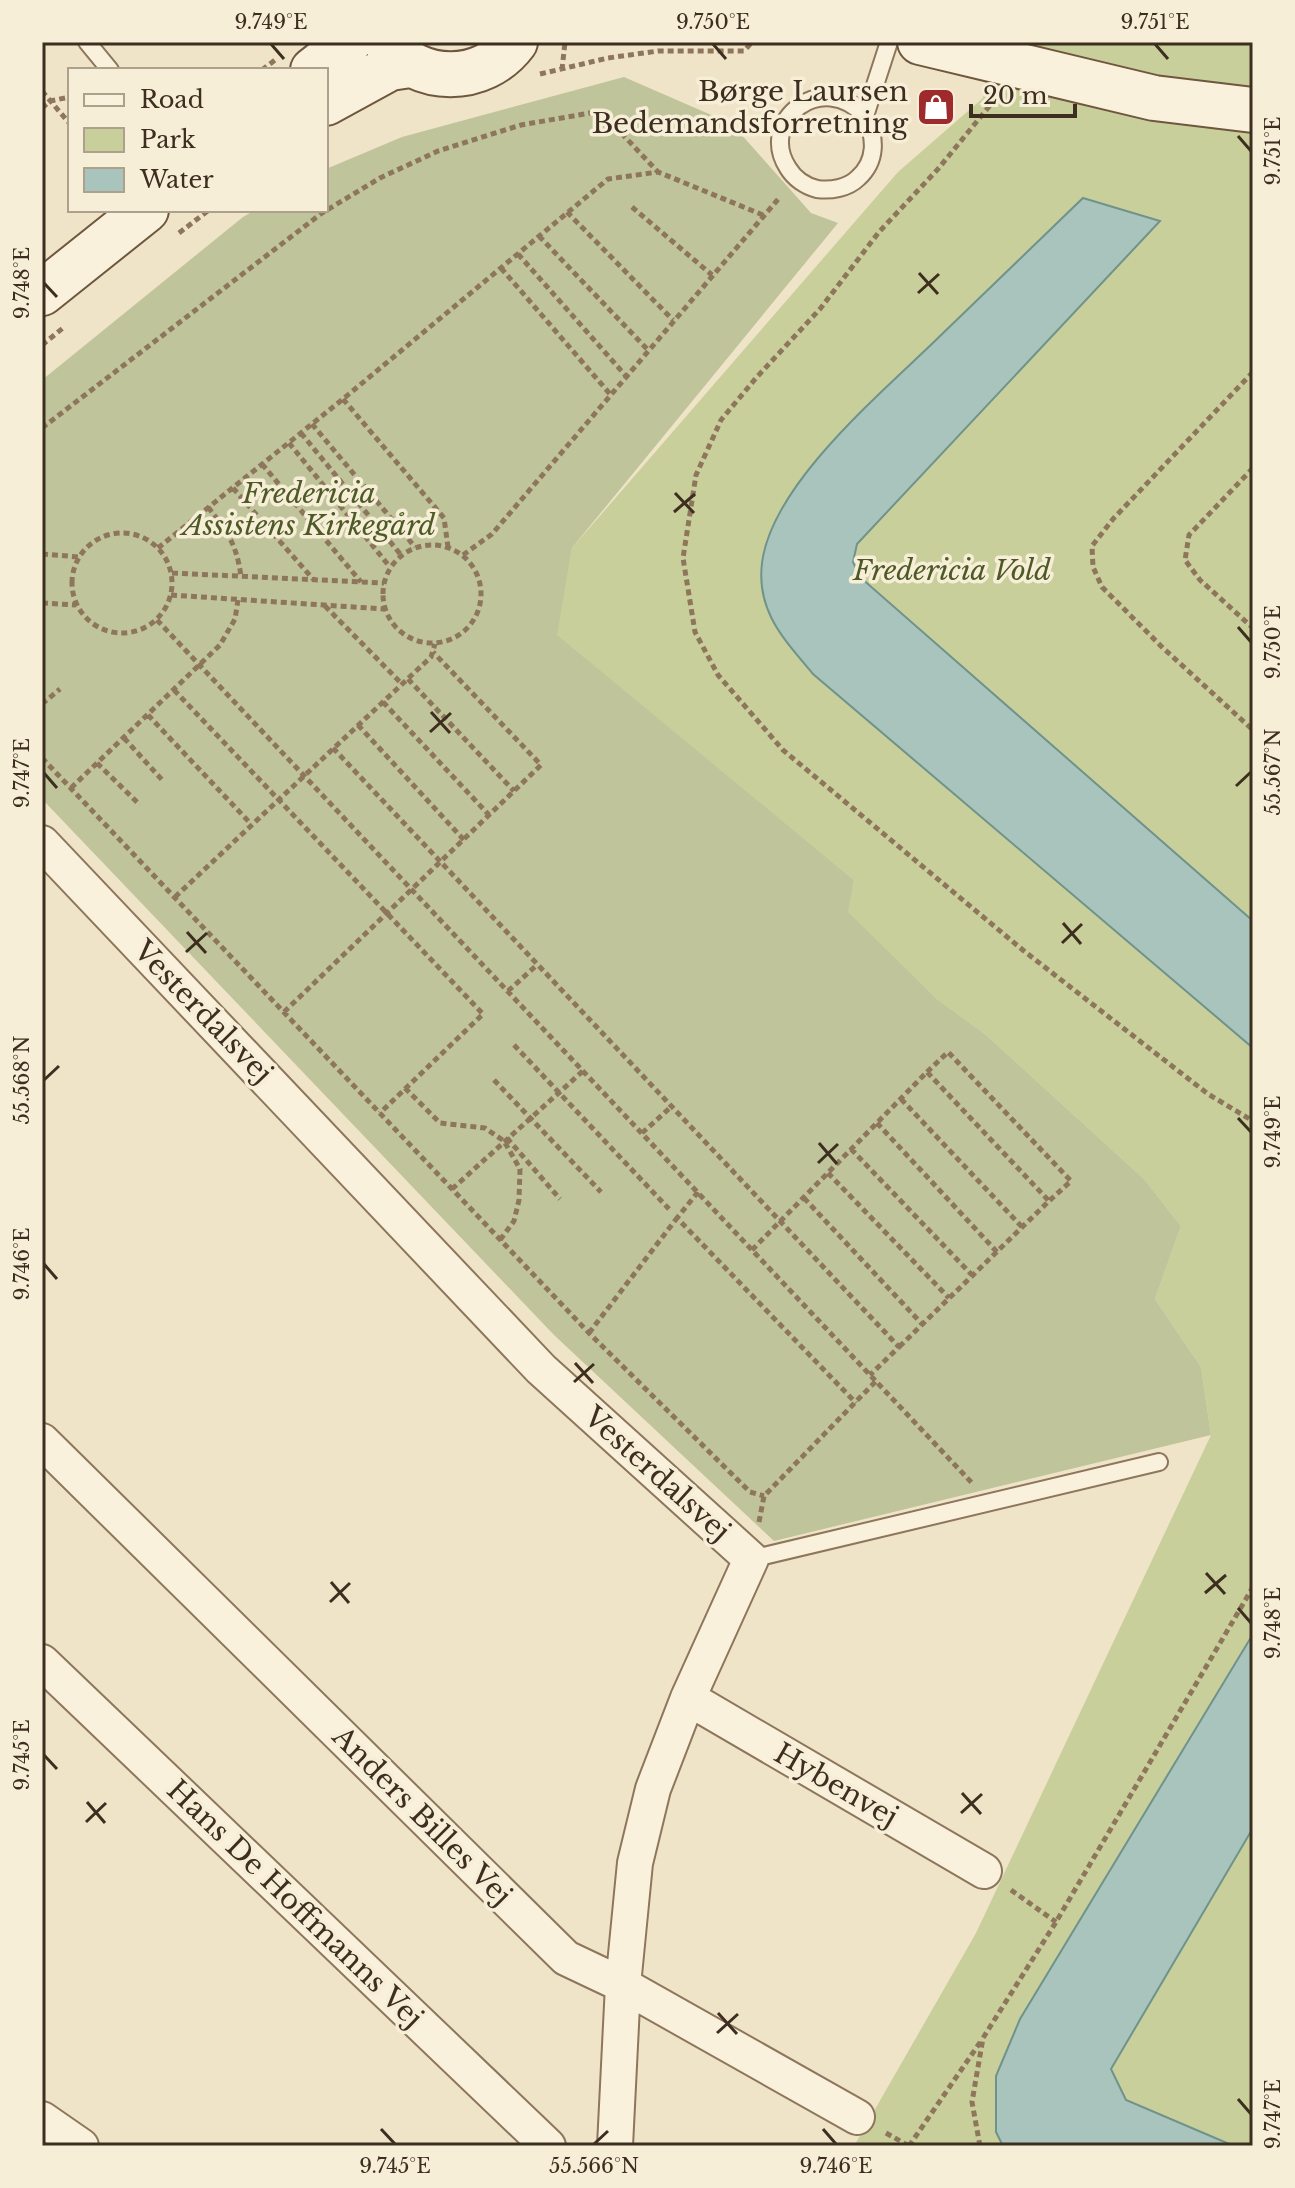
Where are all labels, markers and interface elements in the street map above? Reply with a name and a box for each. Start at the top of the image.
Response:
text: 9.749°E [234,10,308,34]
text: 9.750°E [676,10,750,34]
text: 9.751°E [1121,10,1189,34]
legend [68,68,328,212]
scale bar [971,68,1075,118]
place label: Børge Laursen Bedemandsforretning [592,74,909,141]
text: 20 m [983,81,1048,110]
text: Road [140,85,204,114]
shop icon: Børge Laursen Bedemandsforretning [915,86,957,128]
text: 9.751°E [1261,117,1285,185]
text: Park [140,125,196,154]
text: Water [139,165,214,194]
text: 9.748°E [10,247,34,319]
park label: Fredericia Assistens Kirkegård [178,476,436,543]
park label: Fredericia Vold [852,553,1051,588]
text: 9.750°E [1261,605,1285,679]
text: 55.567°N [1261,728,1285,816]
text: 9.747°E [10,738,34,808]
street label: Vesterdalsvej [125,933,280,1091]
text: 55.568°N [10,1035,34,1125]
text: 9.749°E [1261,1095,1285,1169]
text: 9.746°E [10,1227,34,1301]
street label: Vesterdalsvej [576,1398,737,1549]
text: 9.748°E [1261,1587,1285,1659]
street label: Anders Billes Vej [324,1718,519,1913]
text: 9.745°E [10,1719,34,1791]
street label: Hybenvej [768,1736,904,1834]
street label: Hans De Hoffmanns Vej [160,1773,430,2035]
text: 9.747°E [1261,2079,1285,2149]
text: 9.745°E [359,2154,431,2178]
text: 55.566°N [549,2154,639,2178]
text: 9.746°E [799,2154,873,2178]

